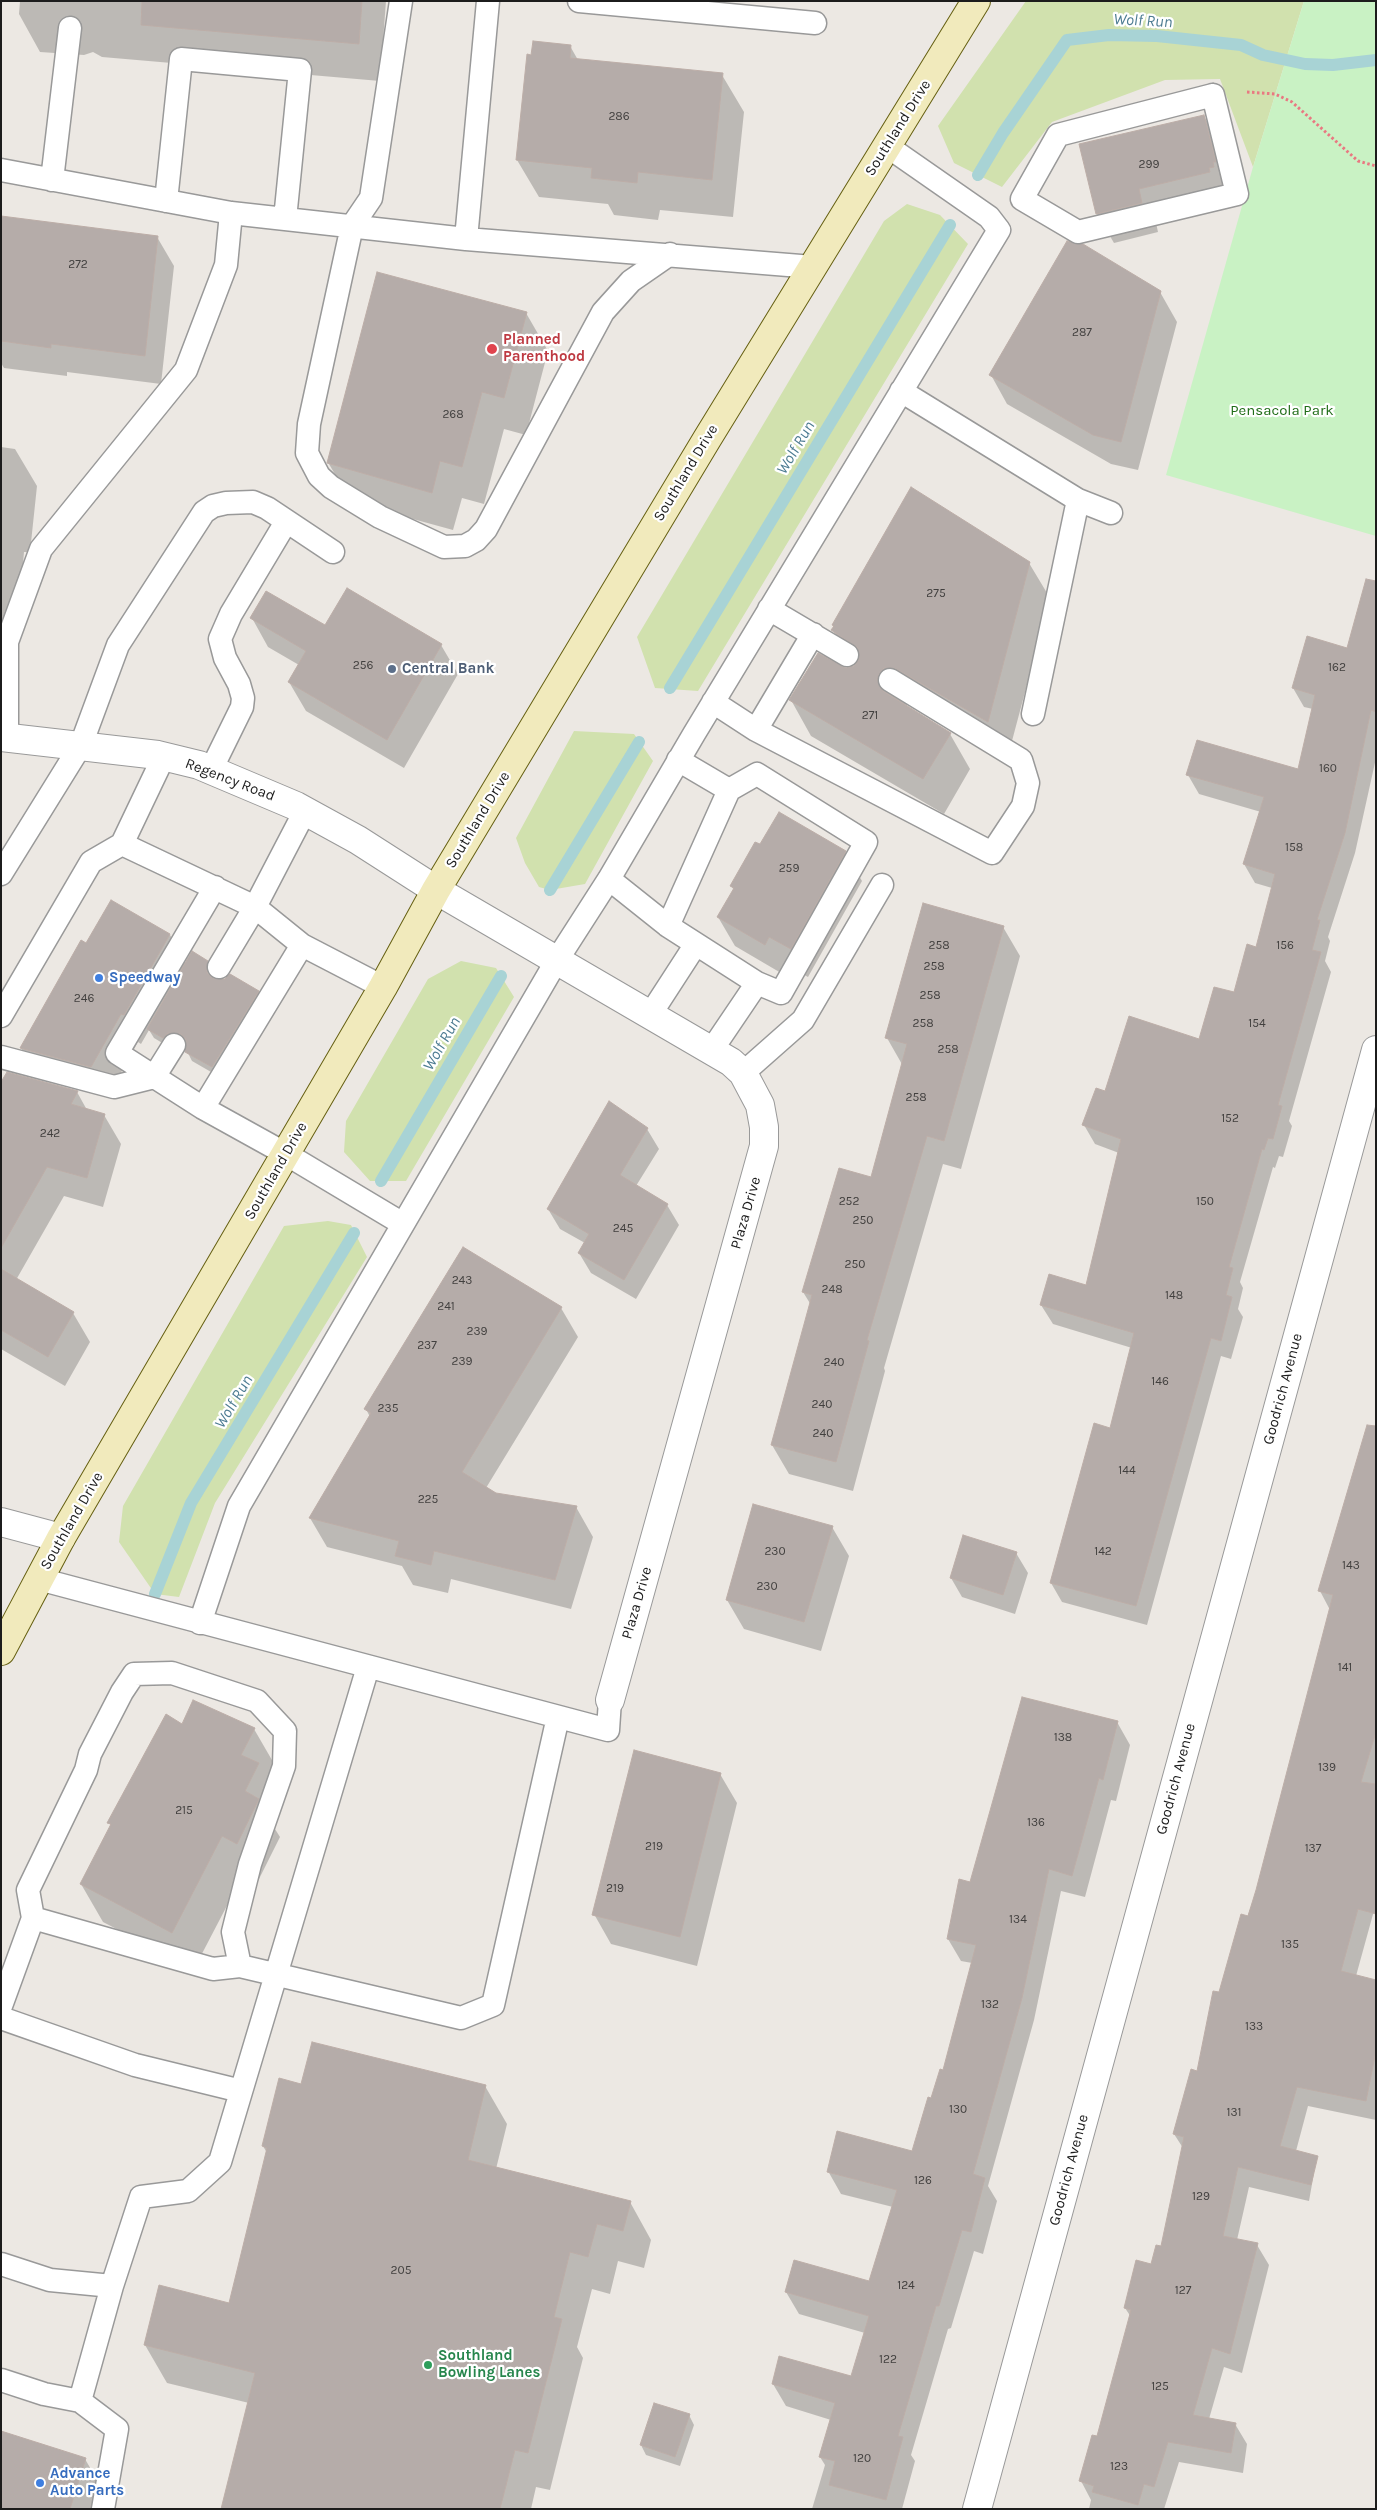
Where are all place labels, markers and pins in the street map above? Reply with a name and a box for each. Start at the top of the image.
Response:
place label: Planned Parenthood [503,331,585,366]
marker: Planned Parenthood [485,342,499,356]
place label: Central Bank [402,660,494,678]
marker: Central Bank [386,663,398,675]
place label: Speedway [109,969,181,987]
marker: Speedway [93,972,105,984]
place label: Southland Bowling Lanes [438,2347,540,2382]
marker: Southland Bowling Lanes [422,2359,434,2371]
place label: Advance Auto Parts [50,2465,124,2500]
marker: Advance Auto Parts [34,2477,46,2489]

